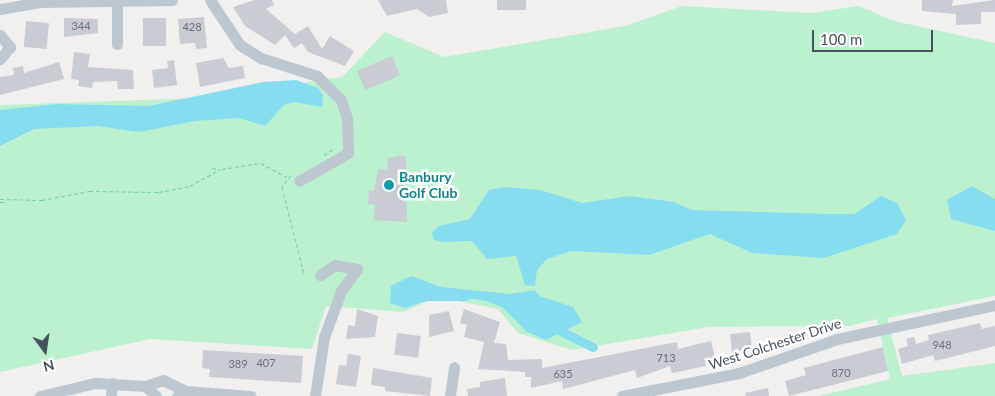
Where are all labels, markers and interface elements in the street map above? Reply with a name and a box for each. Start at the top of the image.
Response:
house number: 344 [71,19,91,33]
house number: 428 [182,20,202,34]
scale bar [815,20,936,52]
text: 100 m [820,30,862,48]
place label: Banbury Golf Club [399,169,458,202]
marker: Banbury Golf Club [383,179,395,191]
street label: West Colchester Drive [706,315,844,373]
north arrow [20,326,70,376]
house number: 948 [932,338,952,352]
house number: 713 [656,351,676,365]
text: N [41,356,56,376]
house number: 407 [256,356,276,370]
house number: 389 [228,357,248,371]
house number: 870 [831,366,851,380]
house number: 635 [553,367,573,381]

